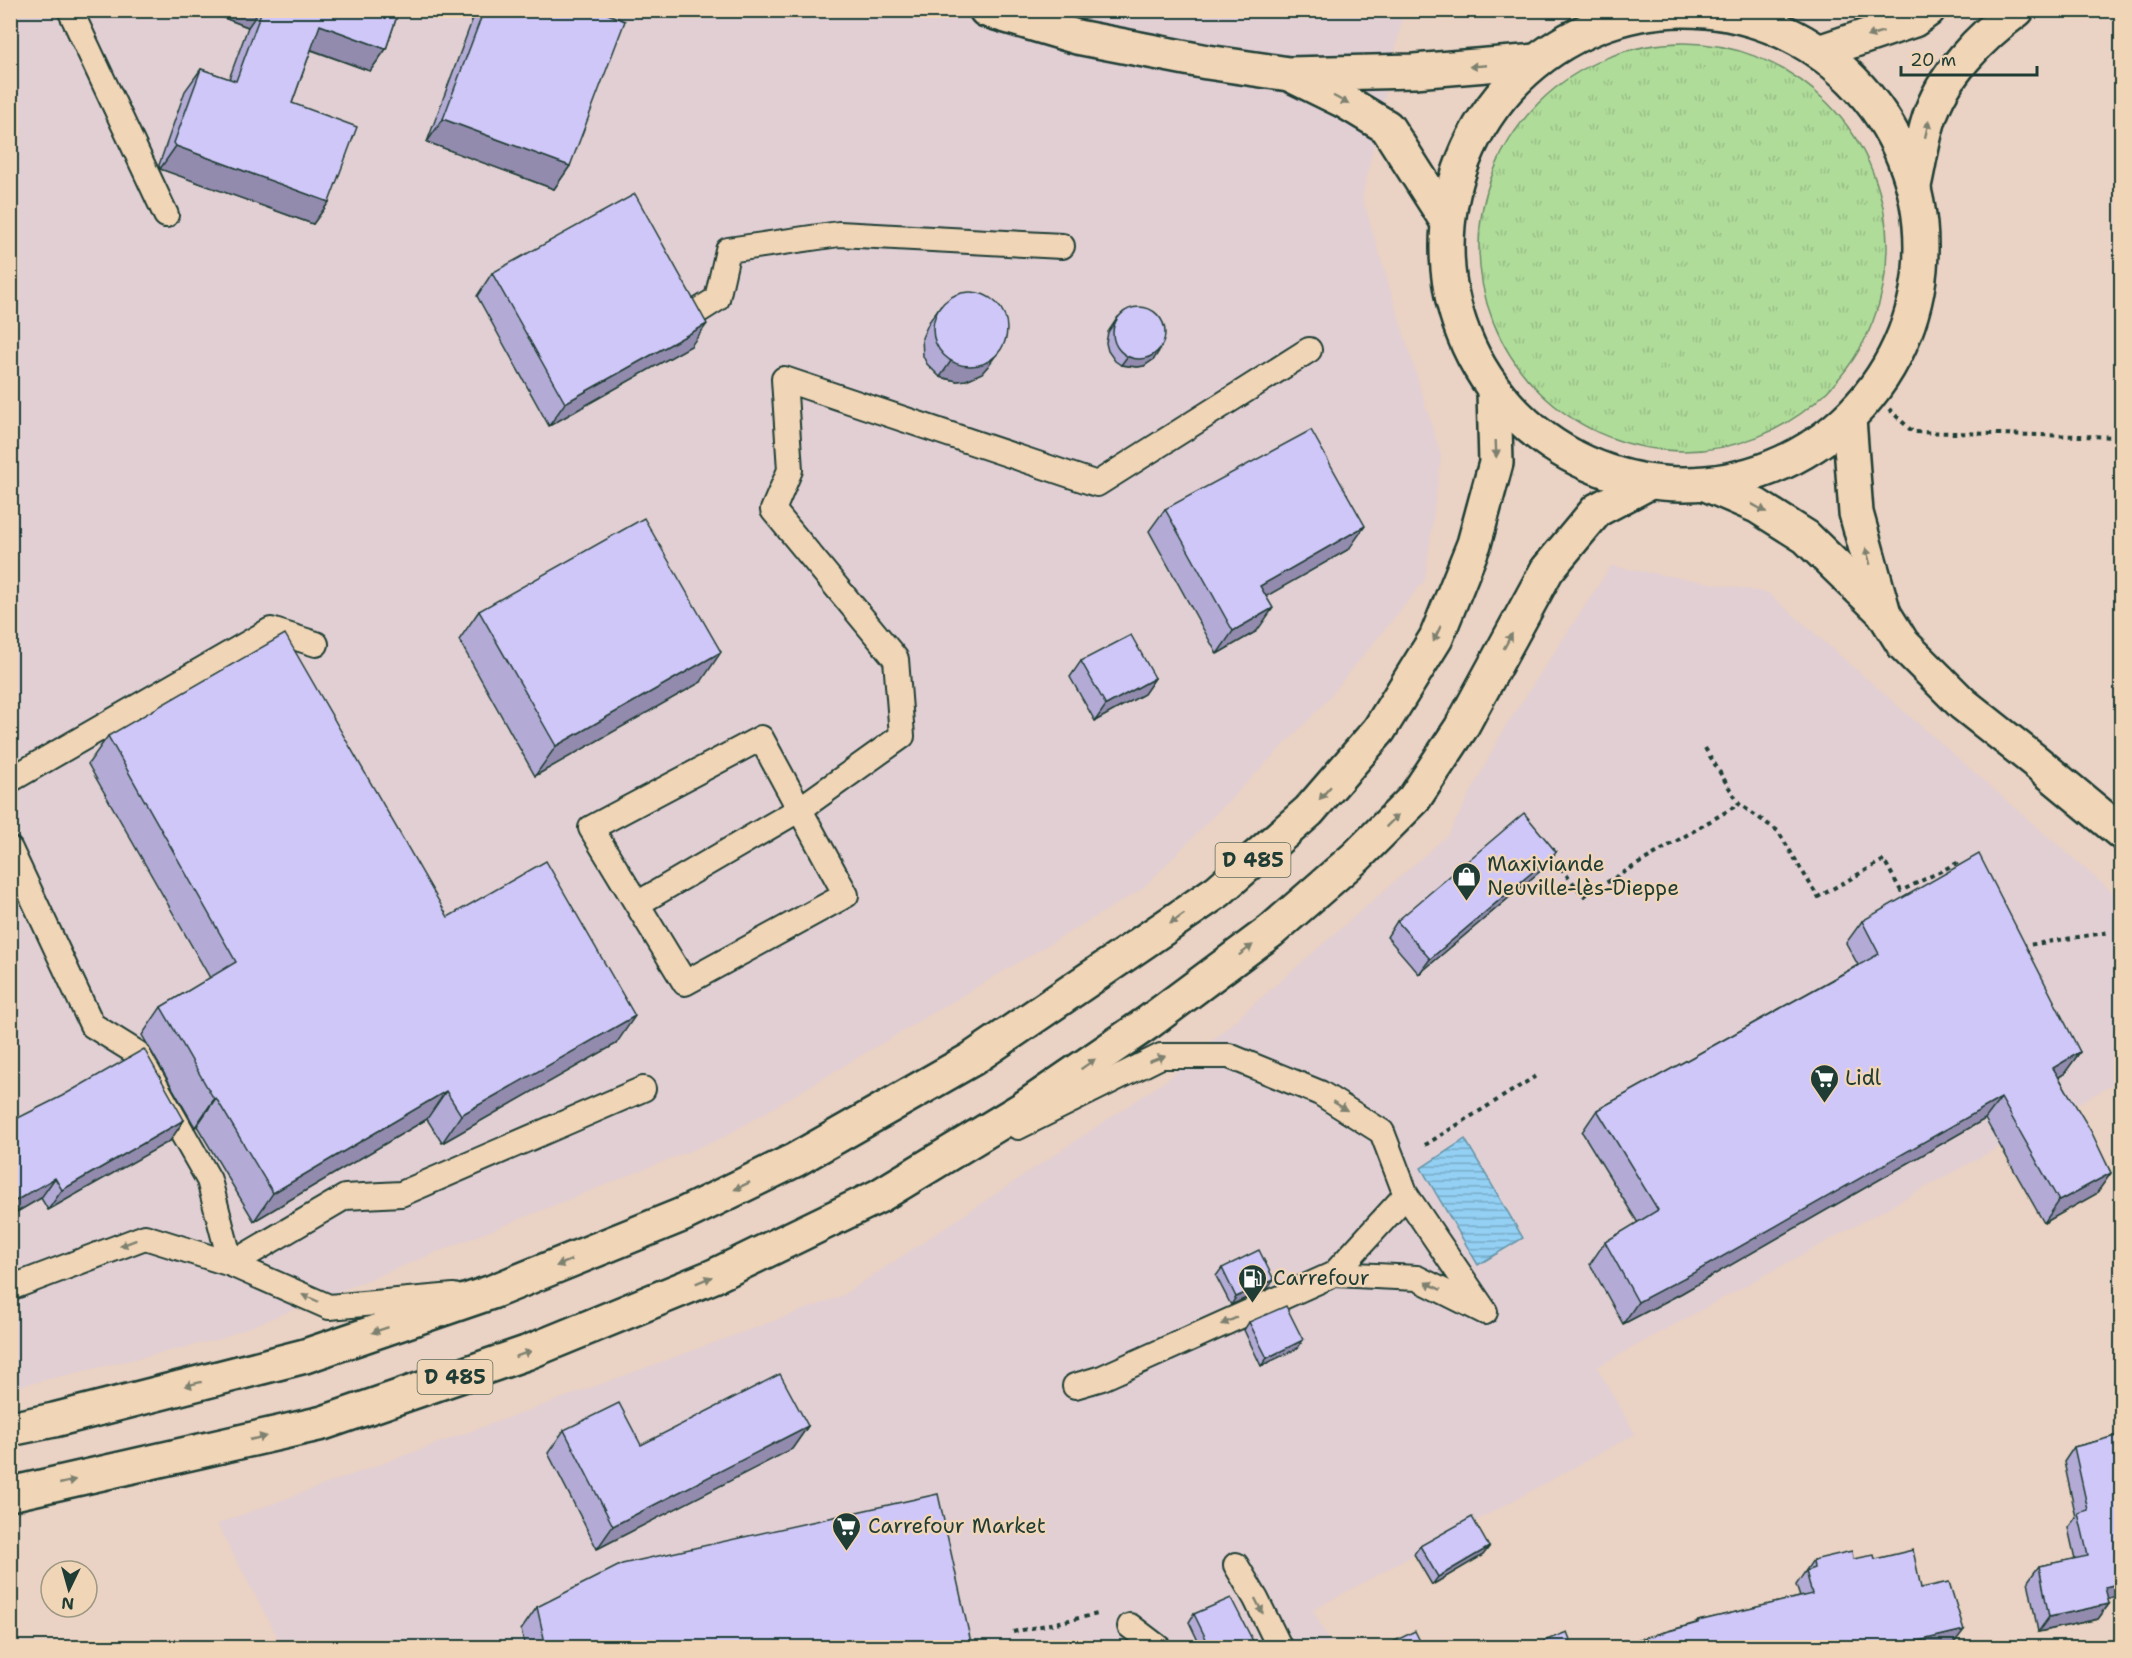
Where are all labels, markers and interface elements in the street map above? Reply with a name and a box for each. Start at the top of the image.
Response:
one-way arrow [1865,29,1883,39]
scale bar [1901,39,2038,77]
text: 20 m [1910,48,1956,72]
one-way arrow [1468,61,1487,71]
one-way arrow [1333,95,1350,105]
one-way arrow [1922,120,1932,139]
one-way arrow [1491,440,1500,459]
one-way arrow [1751,503,1768,513]
one-way arrow [1862,547,1872,565]
one-way arrow [1432,625,1441,642]
one-way arrow [1503,632,1513,649]
one-way arrow [1318,785,1332,800]
one-way arrow [1384,815,1398,829]
road number: D 485 [1216,843,1290,877]
place label: Maxiviande Neuville-lès-Dieppe [1487,850,1679,902]
shop icon: Maxiviande Neuville-lès-Dieppe [1450,860,1482,902]
one-way arrow [1170,913,1186,925]
one-way arrow [1237,944,1253,956]
one-way arrow [1148,1054,1166,1064]
one-way arrow [1079,1058,1095,1070]
supermarket icon: Lidl [1808,1062,1840,1104]
place label: Lidl [1845,1064,1882,1092]
one-way arrow [1332,1100,1348,1111]
one-way arrow [734,1181,751,1190]
one-way arrow [118,1239,136,1249]
one-way arrow [554,1258,572,1268]
fuel station icon: Carrefour [1236,1262,1268,1304]
place label: Carrefour [1273,1264,1370,1292]
one-way arrow [695,1275,713,1284]
one-way arrow [1424,1282,1442,1292]
one-way arrow [301,1293,319,1303]
one-way arrow [1220,1317,1238,1326]
one-way arrow [371,1326,389,1335]
one-way arrow [514,1348,532,1358]
road number: D 485 [418,1360,492,1394]
one-way arrow [184,1380,202,1390]
one-way arrow [249,1433,268,1442]
one-way arrow [58,1477,77,1486]
supermarket icon: Carrefour Market [831,1510,863,1552]
place label: Carrefour Market [868,1512,1046,1540]
north arrow [39,1559,99,1619]
text: N [61,1592,75,1614]
one-way arrow [1254,1597,1264,1614]

